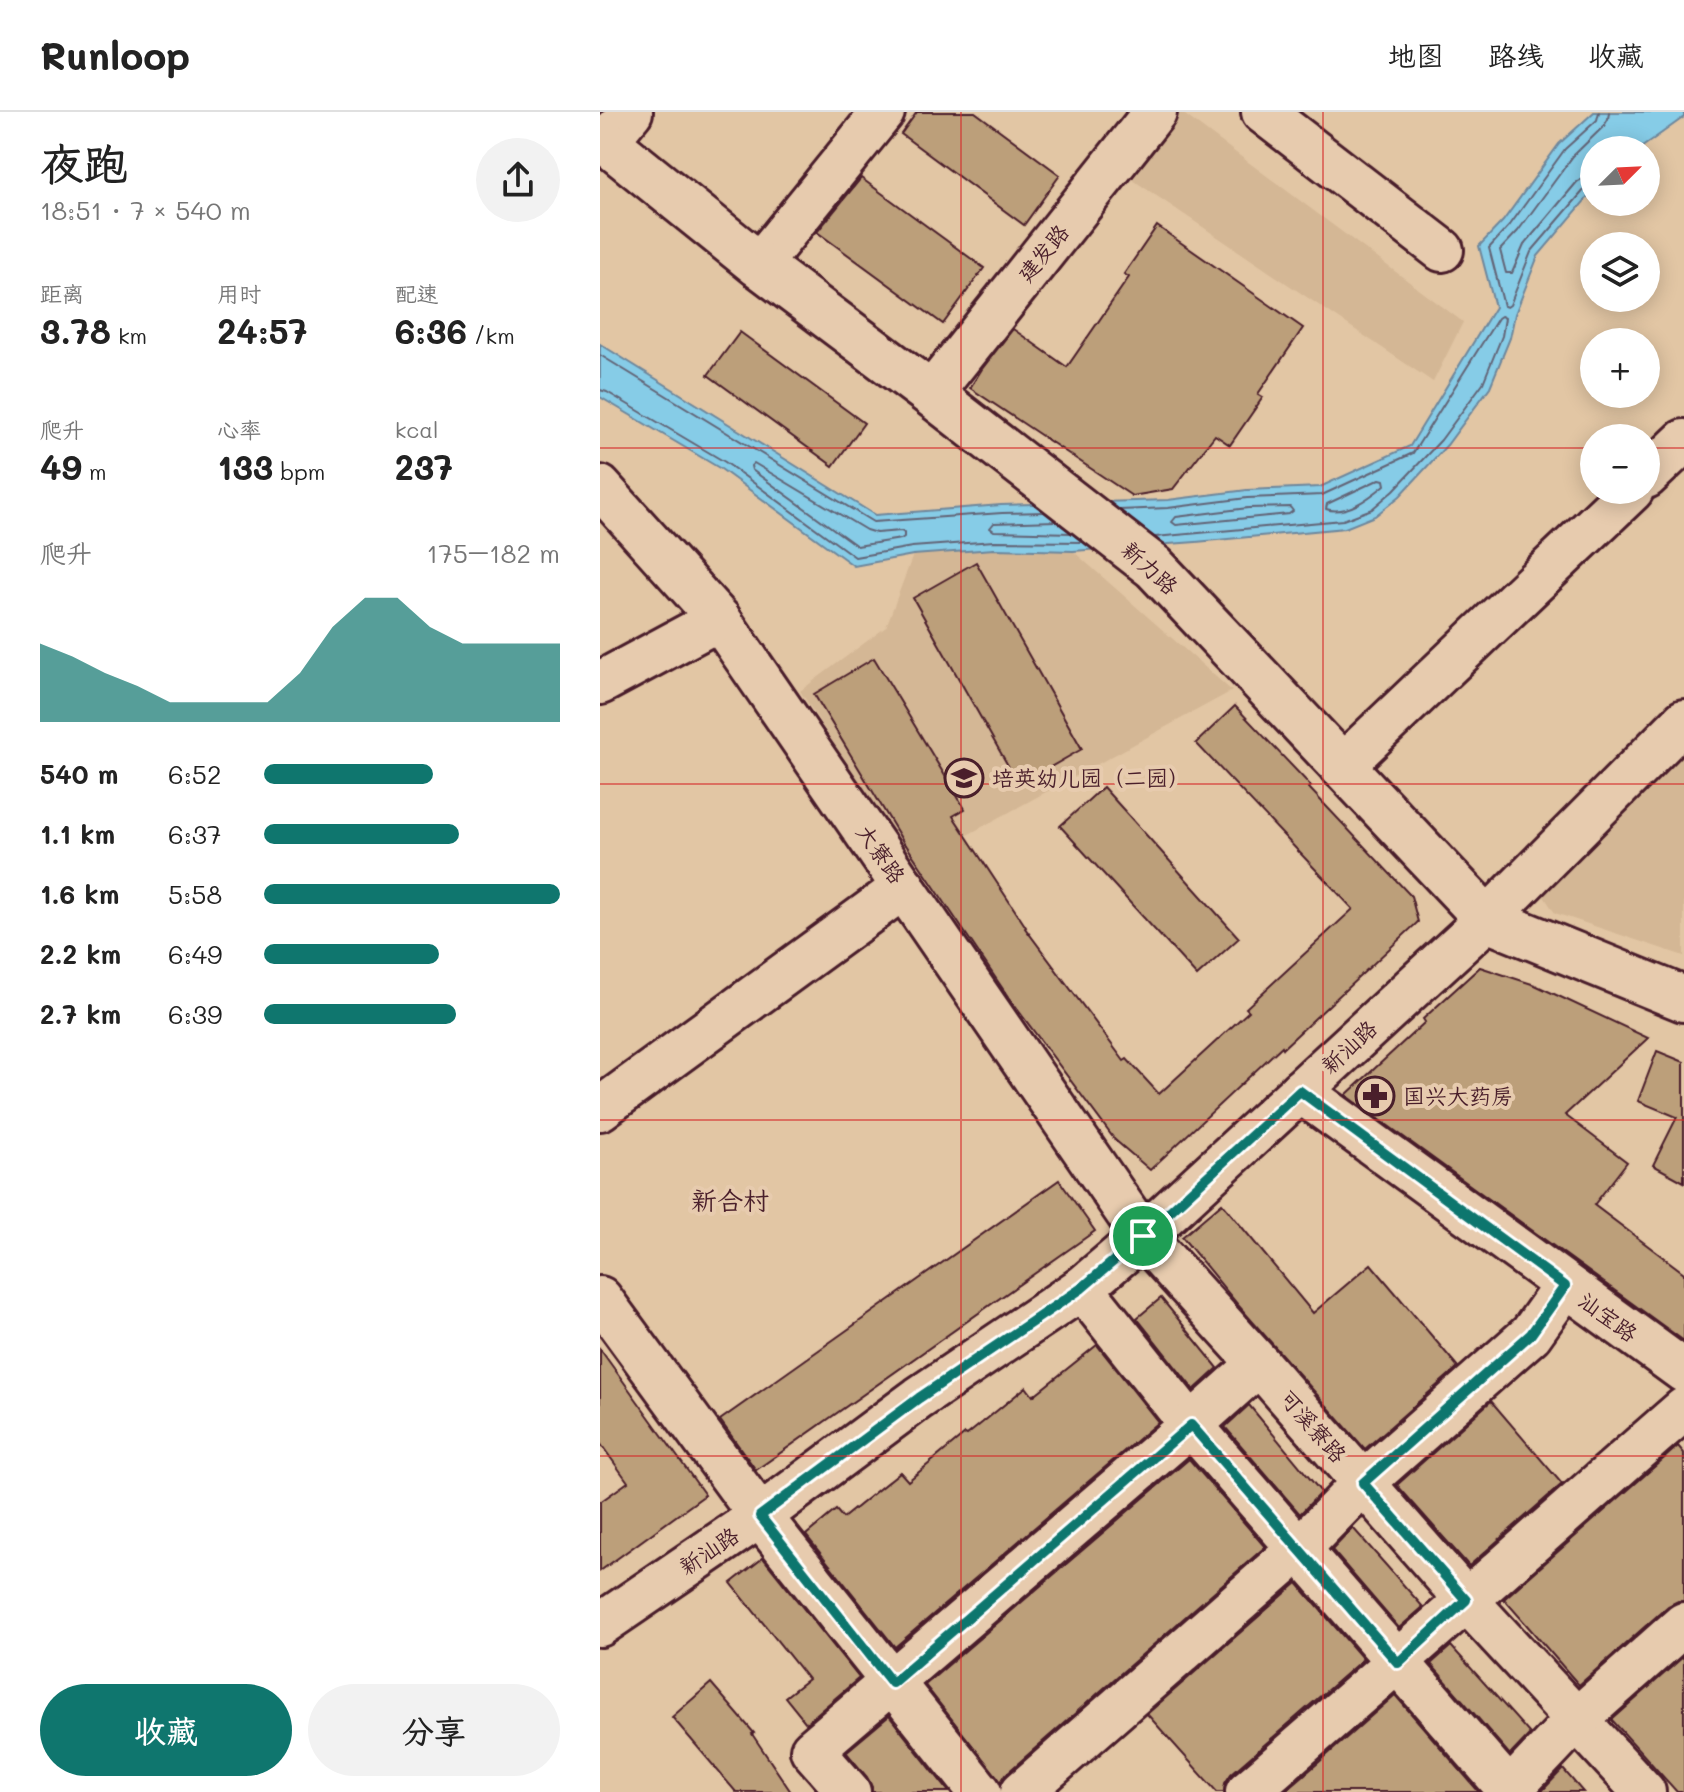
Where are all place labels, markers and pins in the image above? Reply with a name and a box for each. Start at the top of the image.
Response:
school or university icon: 培英幼儿园（二园） [943,757,985,799]
place label: 培英幼儿园（二园） [992,763,1190,792]
pharmacy icon: 国兴大药房 [1354,1075,1396,1117]
place label: 国兴大药房 [1403,1081,1513,1110]
pin [1109,1202,1177,1270]

